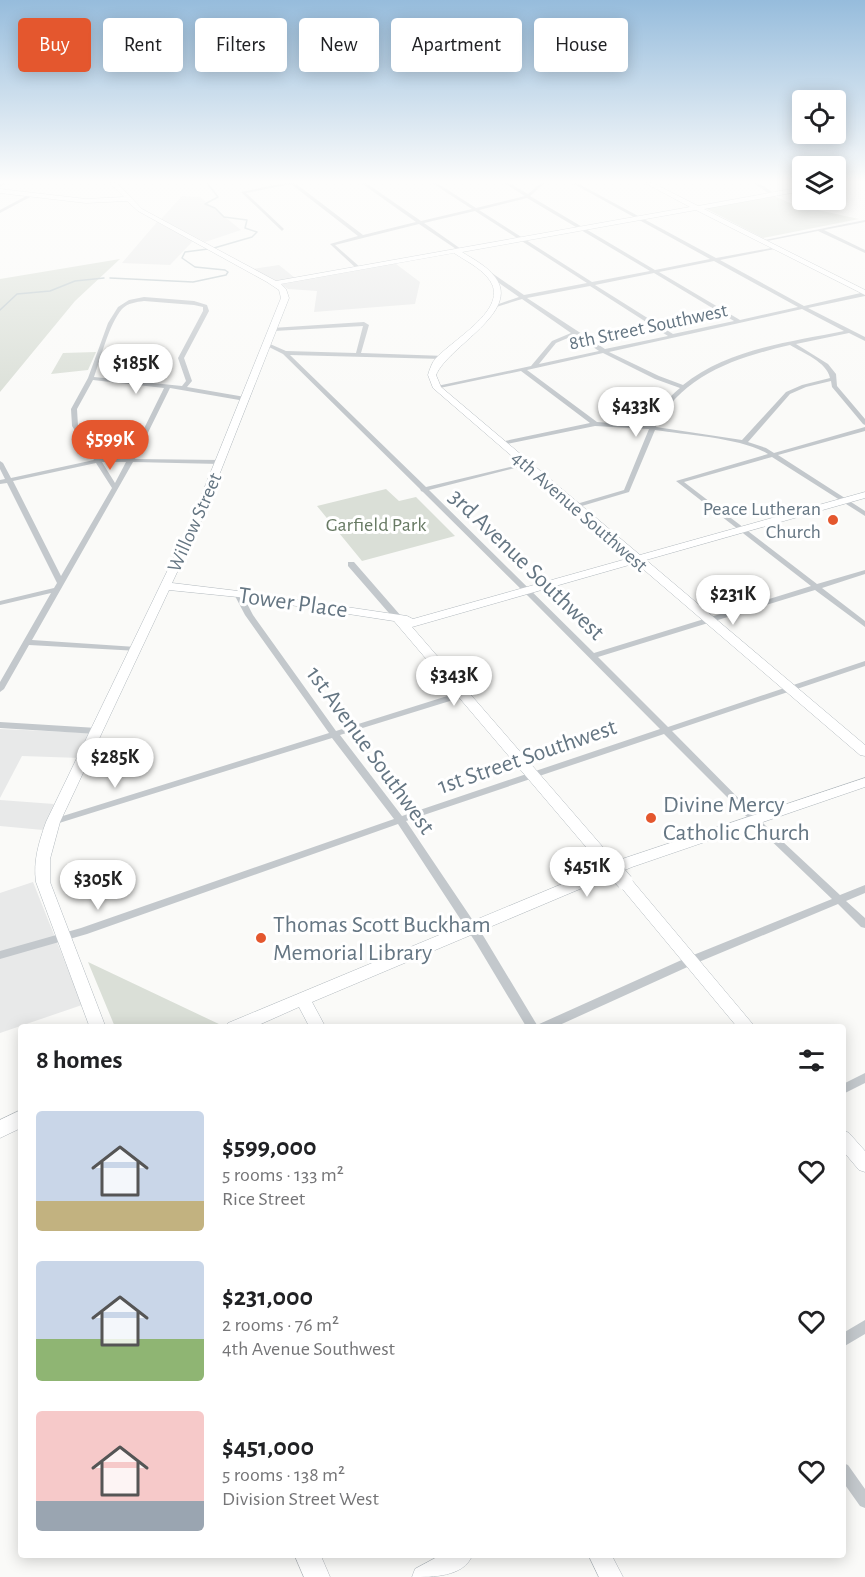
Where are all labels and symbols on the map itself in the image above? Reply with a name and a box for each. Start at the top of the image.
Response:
street label: 8th Street Southwest [567,300,730,354]
pin: $185K [94,344,178,395]
pin: $433K [594,387,678,438]
pin: $599K [68,420,152,471]
street label: 4th Avenue Southwest [508,447,652,576]
street label: Willow Street [164,469,226,575]
street label: 3rd Avenue Southwest [444,485,609,645]
place label: Peace Lutheran Church [703,499,821,542]
marker: Peace Lutheran Church [826,513,840,527]
park label: Garfield Park [326,515,426,535]
pin: $231K [691,575,775,626]
street label: Tower Place [237,583,349,623]
pin: $343K [412,656,496,707]
street label: 1st Avenue Southwest [302,662,439,839]
street label: 1st Street Southwest [435,715,620,799]
pin: $285K [73,738,157,789]
place label: Divine Mercy Catholic Church [663,793,810,845]
marker: Divine Mercy Catholic Church [644,811,658,825]
pin: $451K [545,847,629,898]
pin: $305K [56,860,140,911]
place label: Thomas Scott Buckham Memorial Library [273,913,491,965]
marker: Thomas Scott Buckham Memorial Library [254,931,268,945]

